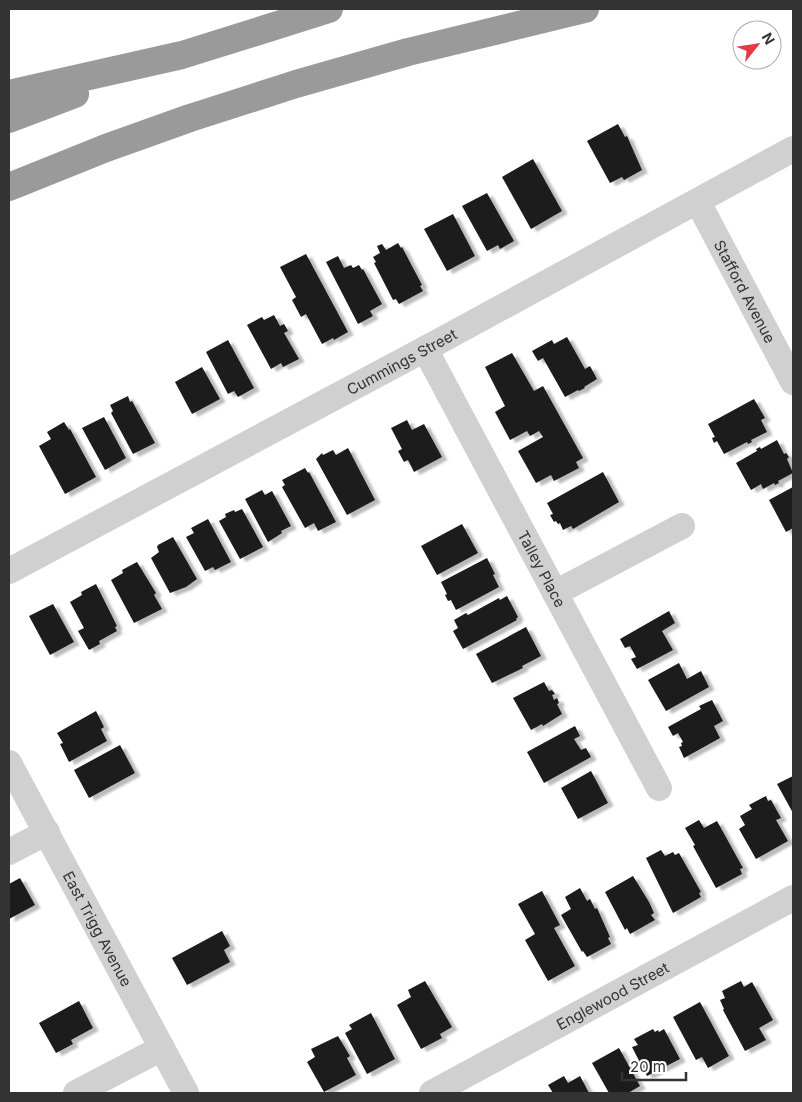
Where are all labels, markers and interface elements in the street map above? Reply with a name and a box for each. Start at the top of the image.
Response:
north arrow [732,20,782,70]
text: N [759,29,779,47]
street label: Stafford Avenue [710,237,780,346]
street label: Cummings Street [343,324,460,399]
street label: Talley Place [514,527,570,610]
street label: East Trigg Avenue [59,868,137,990]
street label: Englewood Street [553,957,672,1034]
scale bar [622,1050,686,1082]
text: 20 m [630,1057,666,1076]

